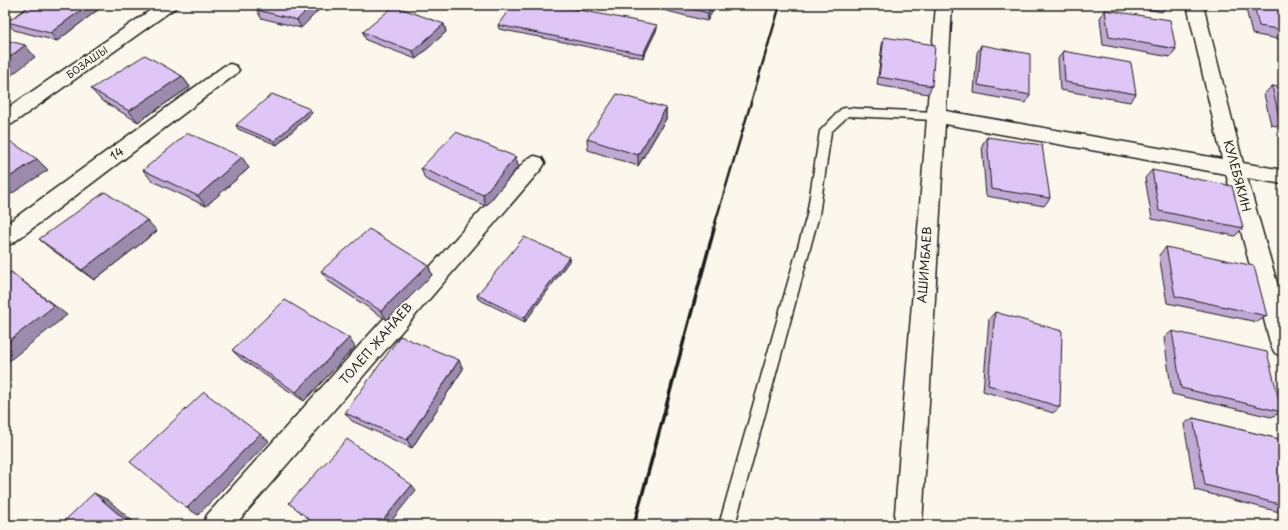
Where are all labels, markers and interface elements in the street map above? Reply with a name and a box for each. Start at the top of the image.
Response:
street label: БОЗАШЫ [63,42,111,81]
street label: КУЛЕБЯКИН [1220,138,1256,214]
street label: 14 [106,142,127,164]
street label: АШИМБАЕВ [912,226,936,304]
street label: ТОЛЕП ЖАНАЕВ [335,298,416,388]

